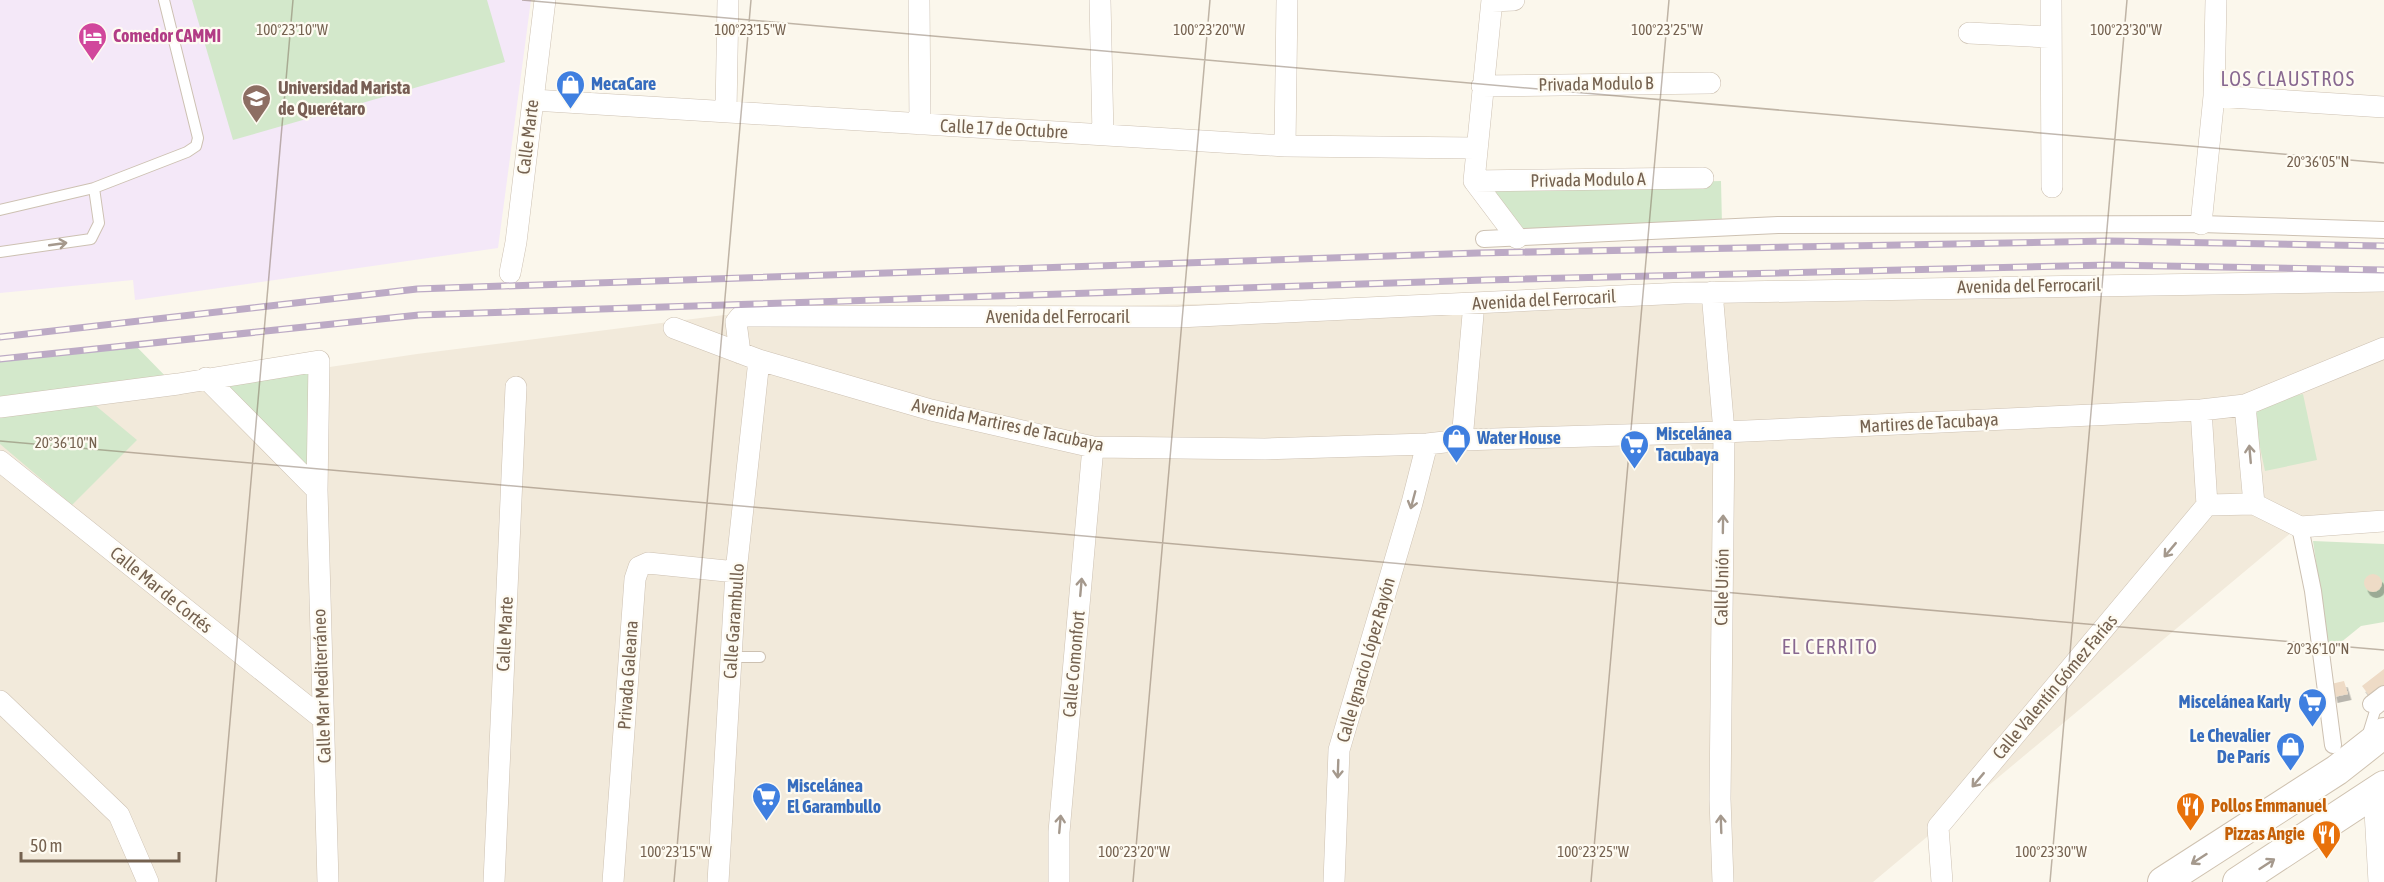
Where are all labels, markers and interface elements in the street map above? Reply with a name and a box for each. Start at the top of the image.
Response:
hotel icon: Comedor CAMMI [76,20,108,62]
text: 100°23'10"W [256,21,328,38]
text: 100°23'15"W [714,21,786,38]
text: 100°23'20"W [1173,21,1245,38]
text: 100°23'25"W [1631,21,1703,38]
text: 100°23'30"W [2090,21,2162,38]
place label: Comedor CAMMI [113,25,221,46]
district label: LOS CLAUSTROS [2220,67,2356,90]
shop icon: MecaCare [554,68,586,110]
street label: Privada Modulo B [1538,72,1654,95]
place label: MecaCare [591,73,656,94]
place label: Universidad Marista de Querétaro [278,77,410,119]
school or university icon: Universidad Marista de Querétaro [241,82,273,124]
street label: Calle Marte [512,98,543,176]
street label: Calle 17 de Octubre [940,115,1069,142]
text: 20°36'05"N [2287,153,2349,170]
street label: Privada Modulo A [1530,168,1646,191]
one-way arrow [48,238,67,249]
street label: Avenida del Ferrocaril [1957,274,2101,297]
street label: Avenida del Ferrocaril [1472,285,1617,314]
street label: Avenida del Ferrocaril [986,306,1130,327]
street label: Avenida Martires de Tacubaya [910,394,1106,455]
street label: Martires de Tacubaya [1859,408,1999,437]
shop icon: Water House [1440,422,1472,464]
place label: Miscelánea Tacubaya [1656,423,1732,465]
place label: Water House [1476,427,1561,448]
supermarket icon: Miscelánea Tacubaya [1619,428,1651,470]
text: 20°36'10"N [35,434,97,451]
one-way arrow [2244,445,2255,465]
one-way arrow [1407,490,1418,509]
one-way arrow [1717,514,1729,534]
street label: Calle Mar de Cortés [106,542,217,637]
one-way arrow [2163,542,2177,557]
street label: Calle Unión [1710,548,1733,626]
street label: Calle Garambullo [719,563,748,679]
street label: Calle Ignacio López Rayón [1332,575,1399,745]
one-way arrow [1075,578,1086,598]
street label: Calle Marte [492,596,517,672]
street label: Calle Mar Mediterráneo [308,608,335,764]
street label: Calle Comonfort [1058,610,1089,718]
street label: Calle Valentín Gómez Farías [1988,610,2121,763]
street label: Privada Galeana [613,620,642,730]
district label: EL CERRITO [1782,635,1878,658]
text: 20°36'10"N [2287,640,2349,657]
supermarket icon: Miscelánea Karly [2296,686,2328,728]
place label: Miscelánea Karly [2179,691,2292,712]
place label: Le Chevalier De París [2190,725,2271,767]
shop icon: Le Chevalier De París [2275,730,2307,772]
one-way arrow [1333,758,1344,778]
one-way arrow [1971,772,1984,788]
place label: Miscelánea El Garambullo [787,775,881,817]
supermarket icon: Miscelánea El Garambullo [750,780,782,822]
restaurant icon: Pollos Emmanuel [2174,790,2206,832]
place label: Pollos Emmanuel [2211,795,2327,816]
one-way arrow [1055,814,1066,834]
one-way arrow [1715,814,1726,834]
restaurant icon: Pizzas Angie [2310,818,2342,860]
place label: Pizzas Angie [2224,823,2305,844]
scale bar [21,825,178,863]
text: 50 m [30,835,62,856]
text: 100°23'15"W [640,843,712,860]
text: 100°23'20"W [1098,843,1170,860]
text: 100°23'25"W [1557,843,1629,860]
text: 100°23'30"W [2015,843,2087,860]
one-way arrow [2191,853,2208,865]
one-way arrow [2258,857,2275,870]

